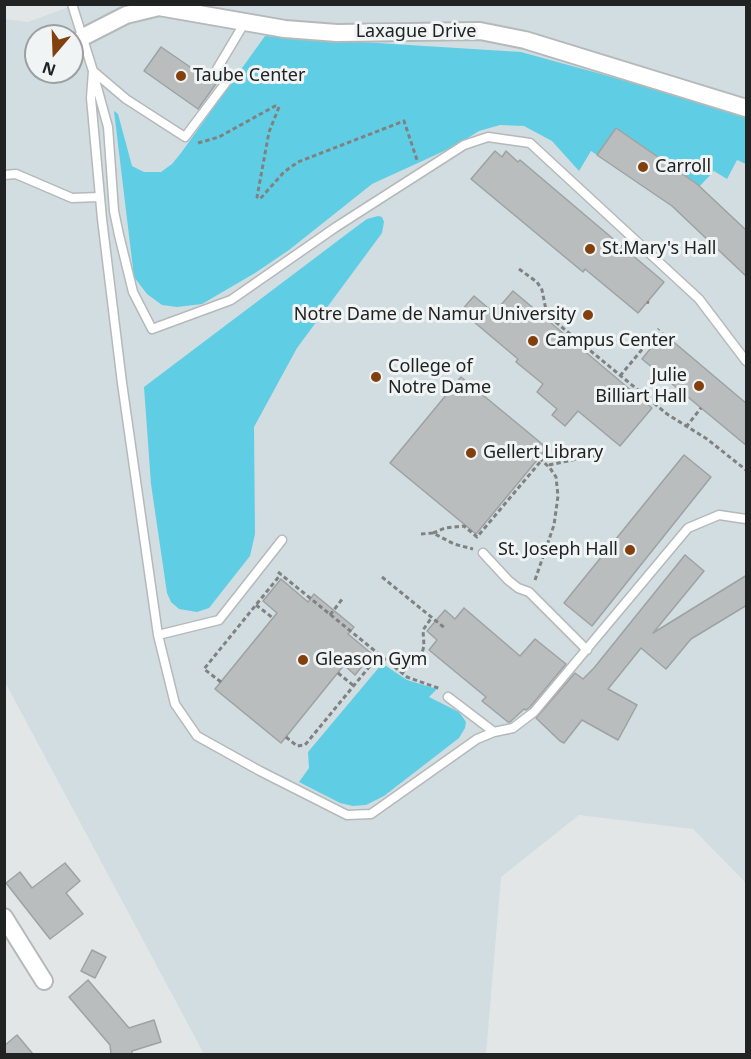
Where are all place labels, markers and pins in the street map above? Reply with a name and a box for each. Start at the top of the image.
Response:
place label: Taube Center [193,65,305,87]
marker: Taube Center [174,69,188,83]
place label: Carroll [655,156,711,178]
marker: Carroll [636,160,650,174]
place label: St.Mary's Hall [602,238,716,260]
marker: St.Mary's Hall [583,242,597,256]
place label: Notre Dame de Namur University [294,304,576,326]
marker: Notre Dame de Namur University [581,308,595,322]
place label: Campus Center [545,330,676,352]
marker: Campus Center [526,334,540,348]
place label: College of Notre Dame [388,356,491,398]
place label: Julie Billiart Hall [595,365,687,407]
marker: College of Notre Dame [369,370,383,384]
marker: Julie Billiart Hall [692,379,706,393]
place label: Gellert Library [483,442,603,464]
marker: Gellert Library [464,446,478,460]
place label: St. Joseph Hall [498,539,618,561]
marker: St. Joseph Hall [623,543,637,557]
place label: Gleason Gym [315,649,427,671]
marker: Gleason Gym [296,653,310,667]

